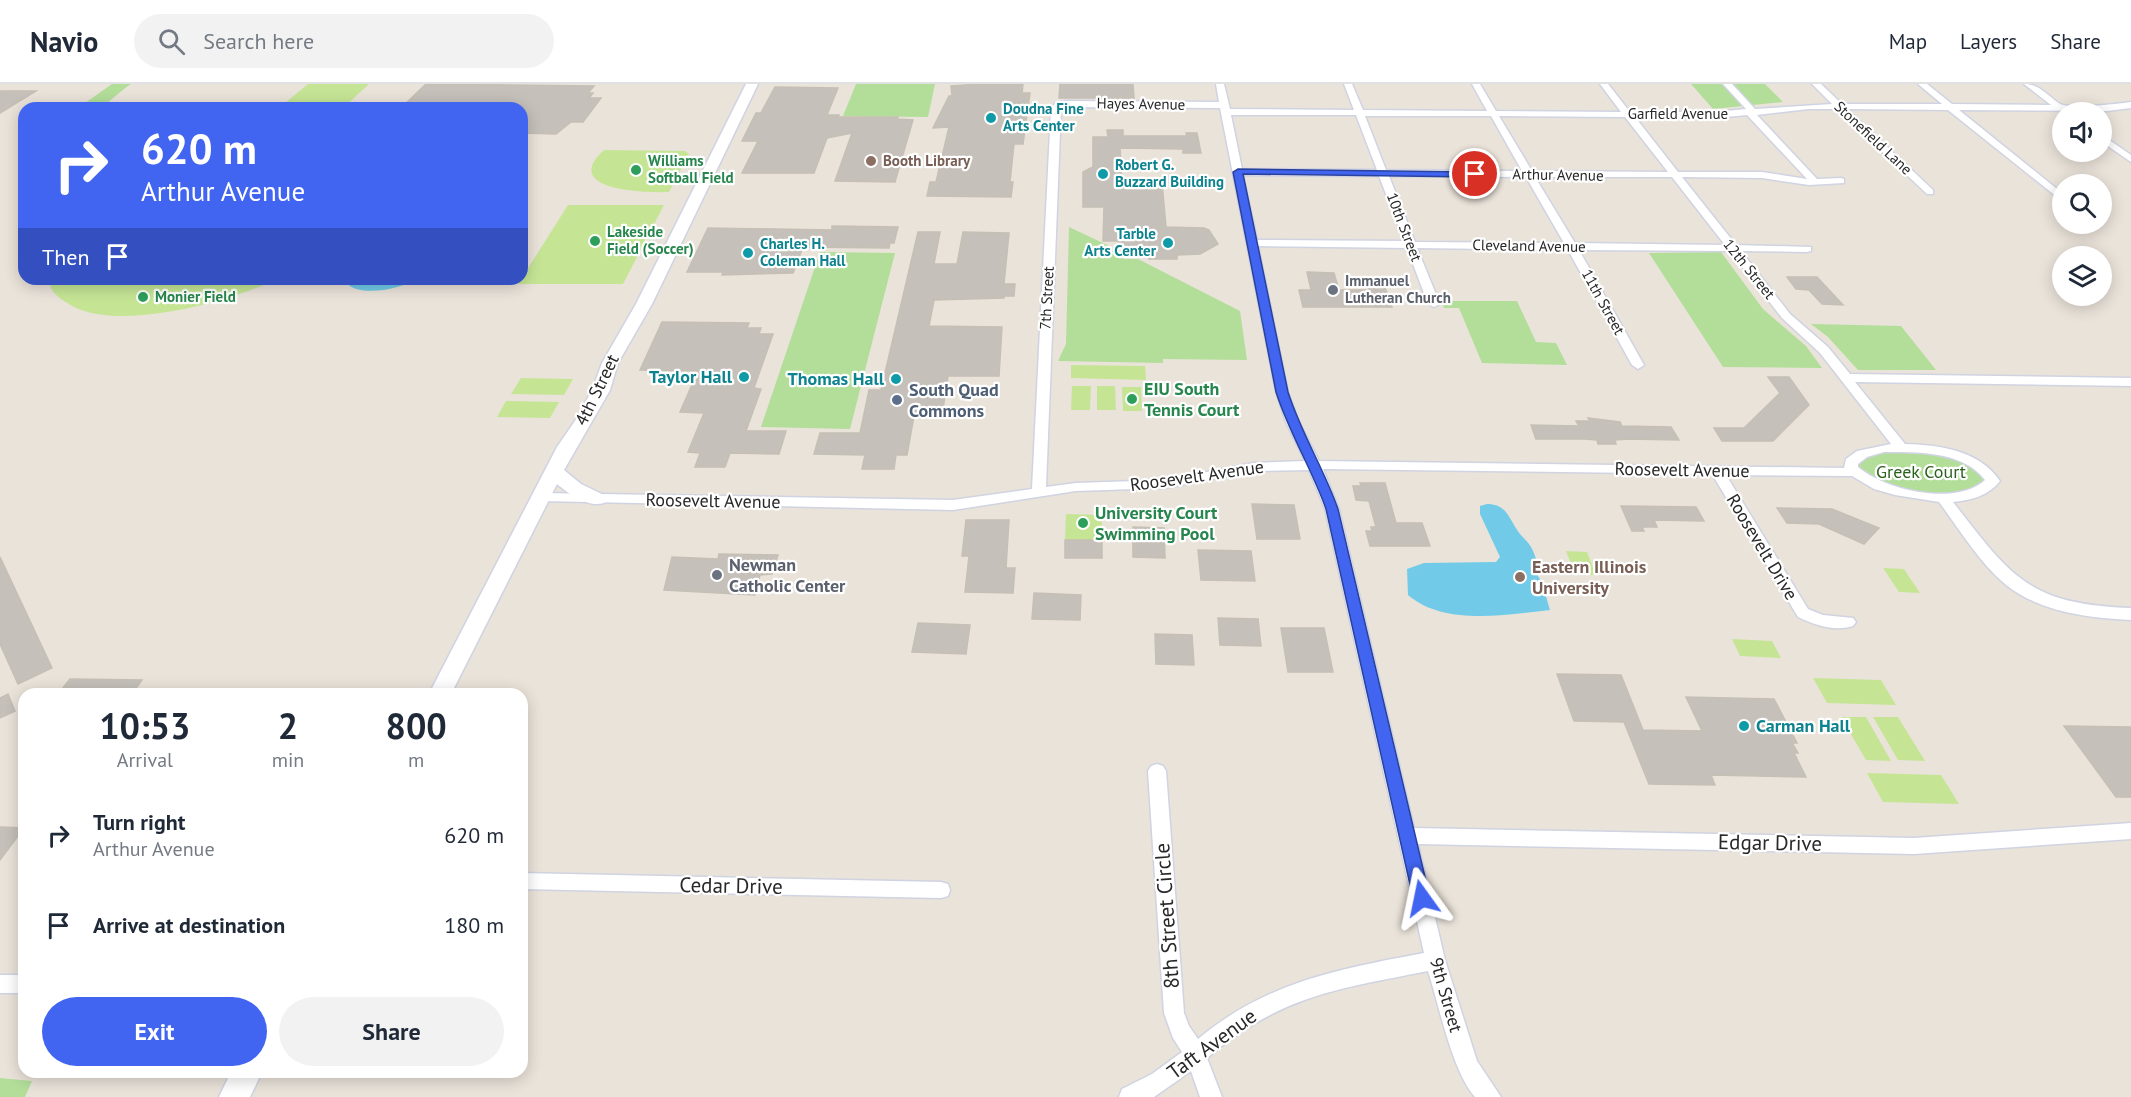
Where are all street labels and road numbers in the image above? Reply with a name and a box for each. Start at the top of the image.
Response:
street label: Hayes Avenue [1097,93,1185,114]
street label: Stonefield Lane [1830,97,1916,179]
street label: Garfield Avenue [1628,104,1728,123]
street label: Arthur Avenue [1512,164,1604,185]
street label: 10th Street [1383,190,1426,264]
street label: Cleveland Avenue [1472,235,1586,256]
street label: 12th Street [1719,235,1779,303]
street label: 7th Street [1035,266,1058,330]
street label: 11th Street [1578,266,1629,338]
street label: 4th Street [569,350,624,429]
street label: Roosevelt Avenue [1129,455,1265,496]
street label: Roosevelt Avenue [1614,457,1750,482]
street label: Roosevelt Avenue [645,488,781,513]
street label: Roosevelt Drive [1722,490,1803,604]
street label: Edgar Drive [1718,828,1822,857]
street label: 8th Street Circle [1148,842,1185,990]
street label: Cedar Drive [679,871,783,900]
street label: 9th Street [1425,955,1468,1035]
street label: Taft Avenue [1162,1002,1262,1085]

